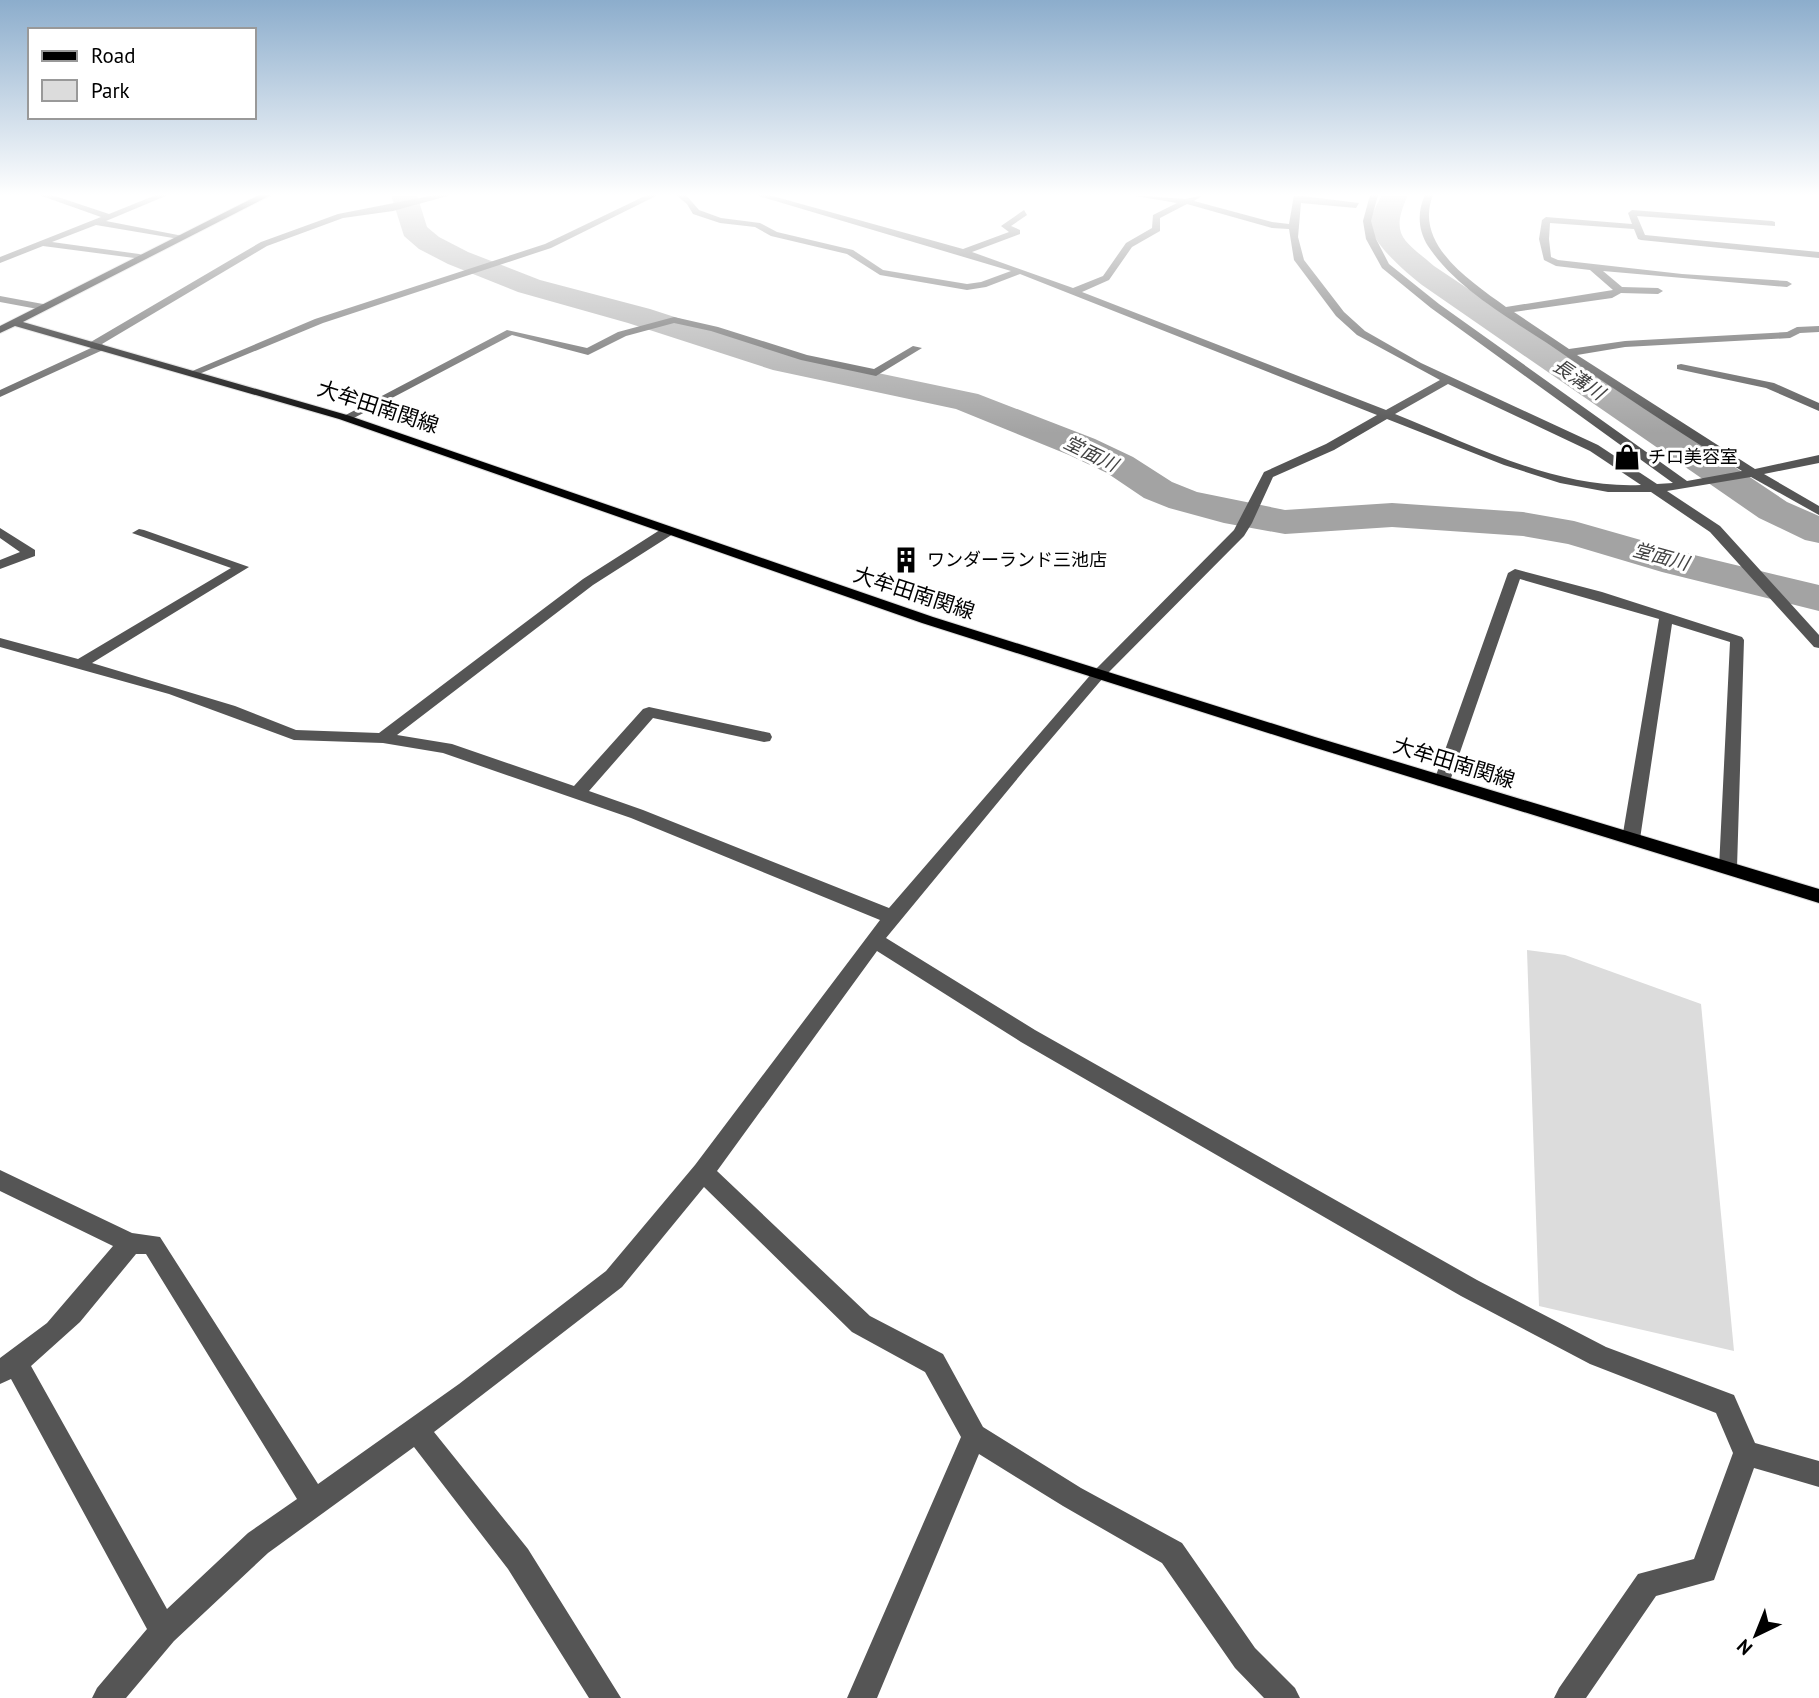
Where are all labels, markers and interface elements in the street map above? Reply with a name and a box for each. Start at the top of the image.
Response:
legend [28,28,256,119]
text: Road [91,42,135,69]
text: Park [91,77,130,104]
water label: 長溝川 [1549,353,1611,406]
street label: 大牟田南関線 [314,374,442,439]
water label: 堂面川 [1060,430,1124,477]
shop icon: チロ美容室 [1612,442,1642,472]
place label: チロ美容室 [1648,445,1738,468]
water label: 堂面川 [1630,537,1694,575]
building icon: ワンダーランド三池店 [891,545,921,575]
place label: ワンダーランド三池店 [927,548,1107,571]
street label: 大牟田南関線 [850,560,978,625]
street label: 大牟田南関線 [1390,731,1518,794]
north arrow [1721,1600,1791,1670]
text: N [1732,1634,1757,1660]

